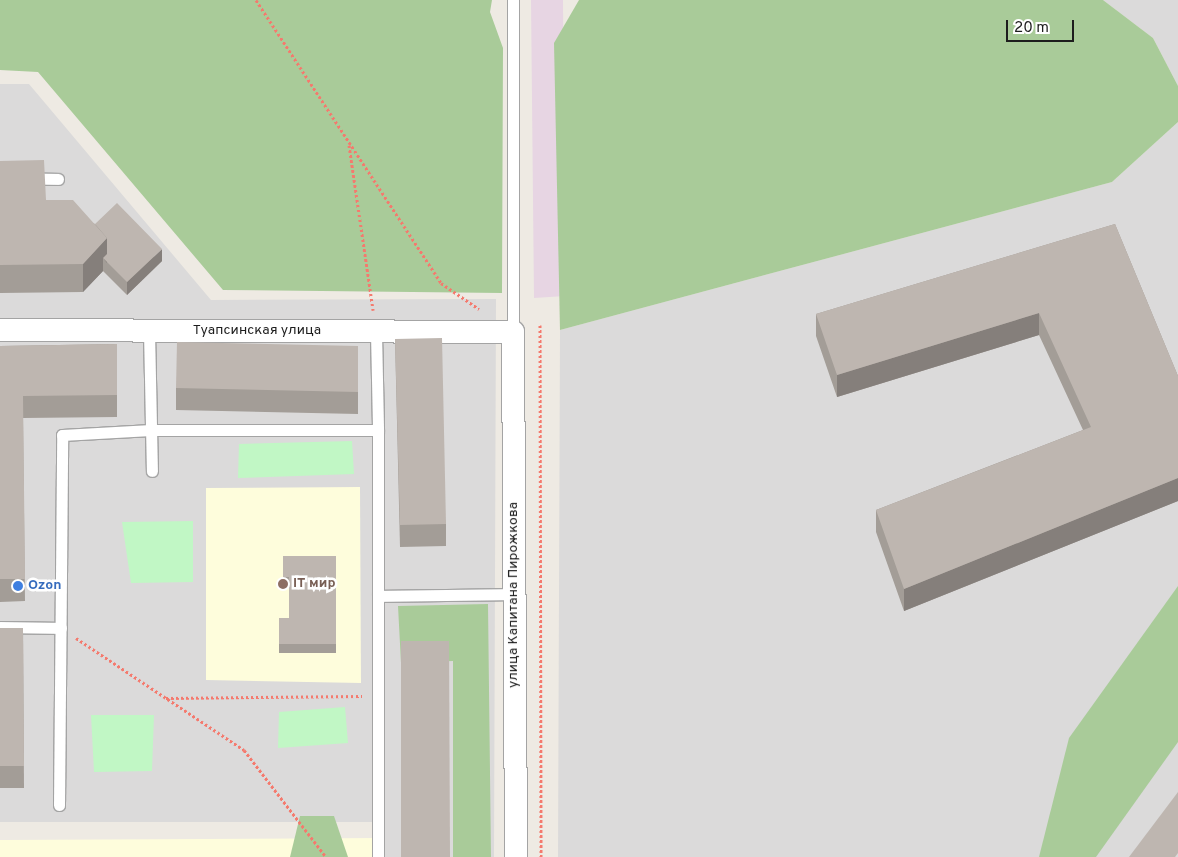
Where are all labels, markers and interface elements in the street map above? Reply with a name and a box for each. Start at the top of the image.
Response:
scale bar [1008,10,1076,42]
text: 20 m [1014,19,1049,38]
street label: Туапсинская улица [193,323,321,339]
street label: улица Капитана Пирожкова [506,502,522,688]
place label: IT мир [293,576,335,592]
place label: Ozon [28,578,61,594]
marker: IT мир [277,578,289,590]
marker: Ozon [12,580,24,592]

